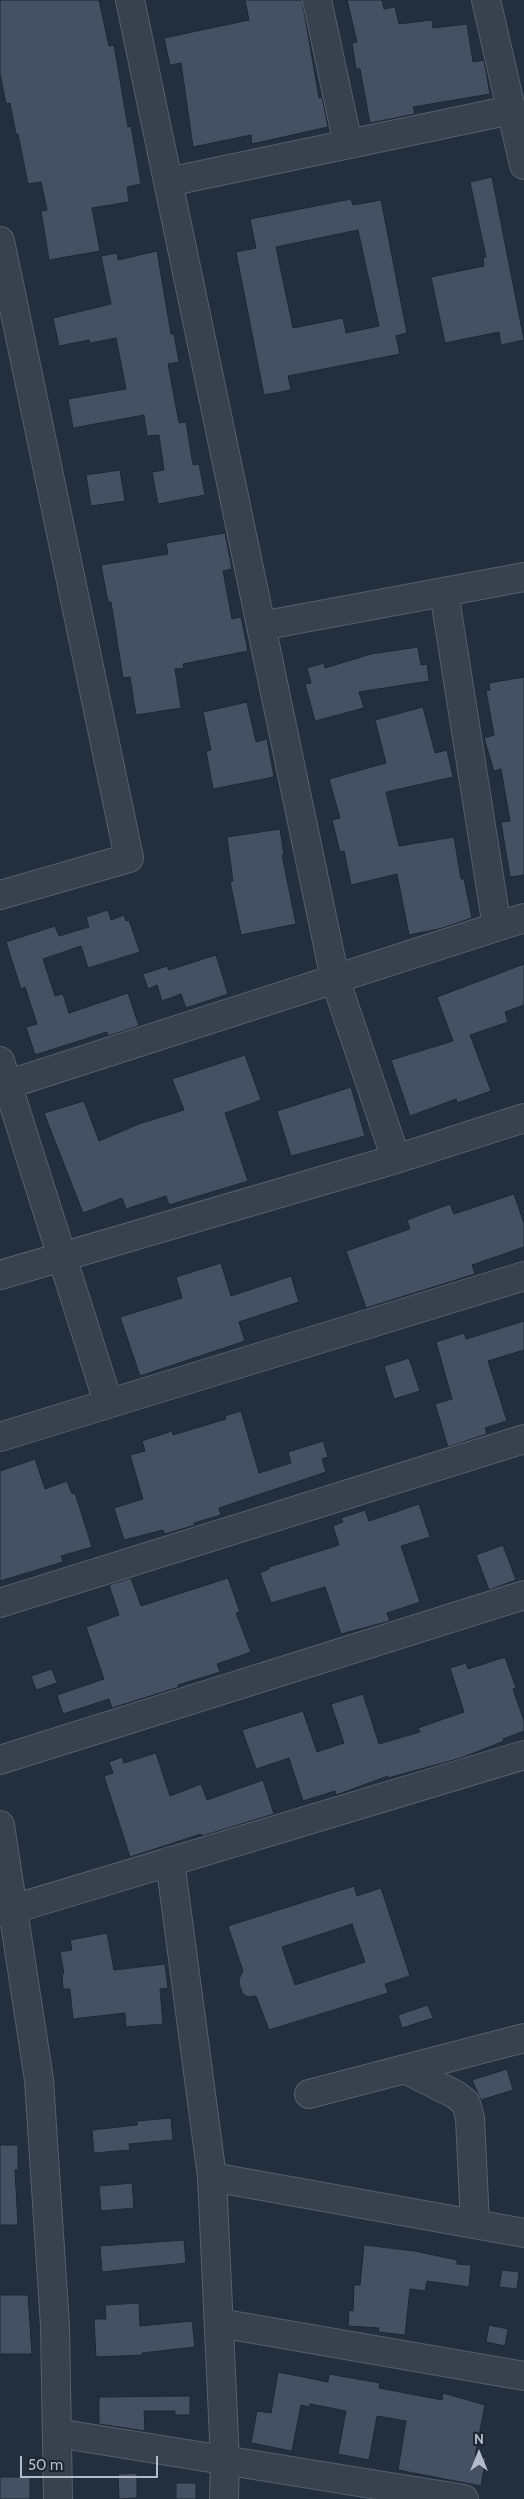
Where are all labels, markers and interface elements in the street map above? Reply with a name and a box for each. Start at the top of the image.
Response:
north arrow [454,2429,504,2479]
text: N [474,2430,484,2448]
scale bar [22,2446,160,2478]
text: 50 m [28,2456,63,2474]

